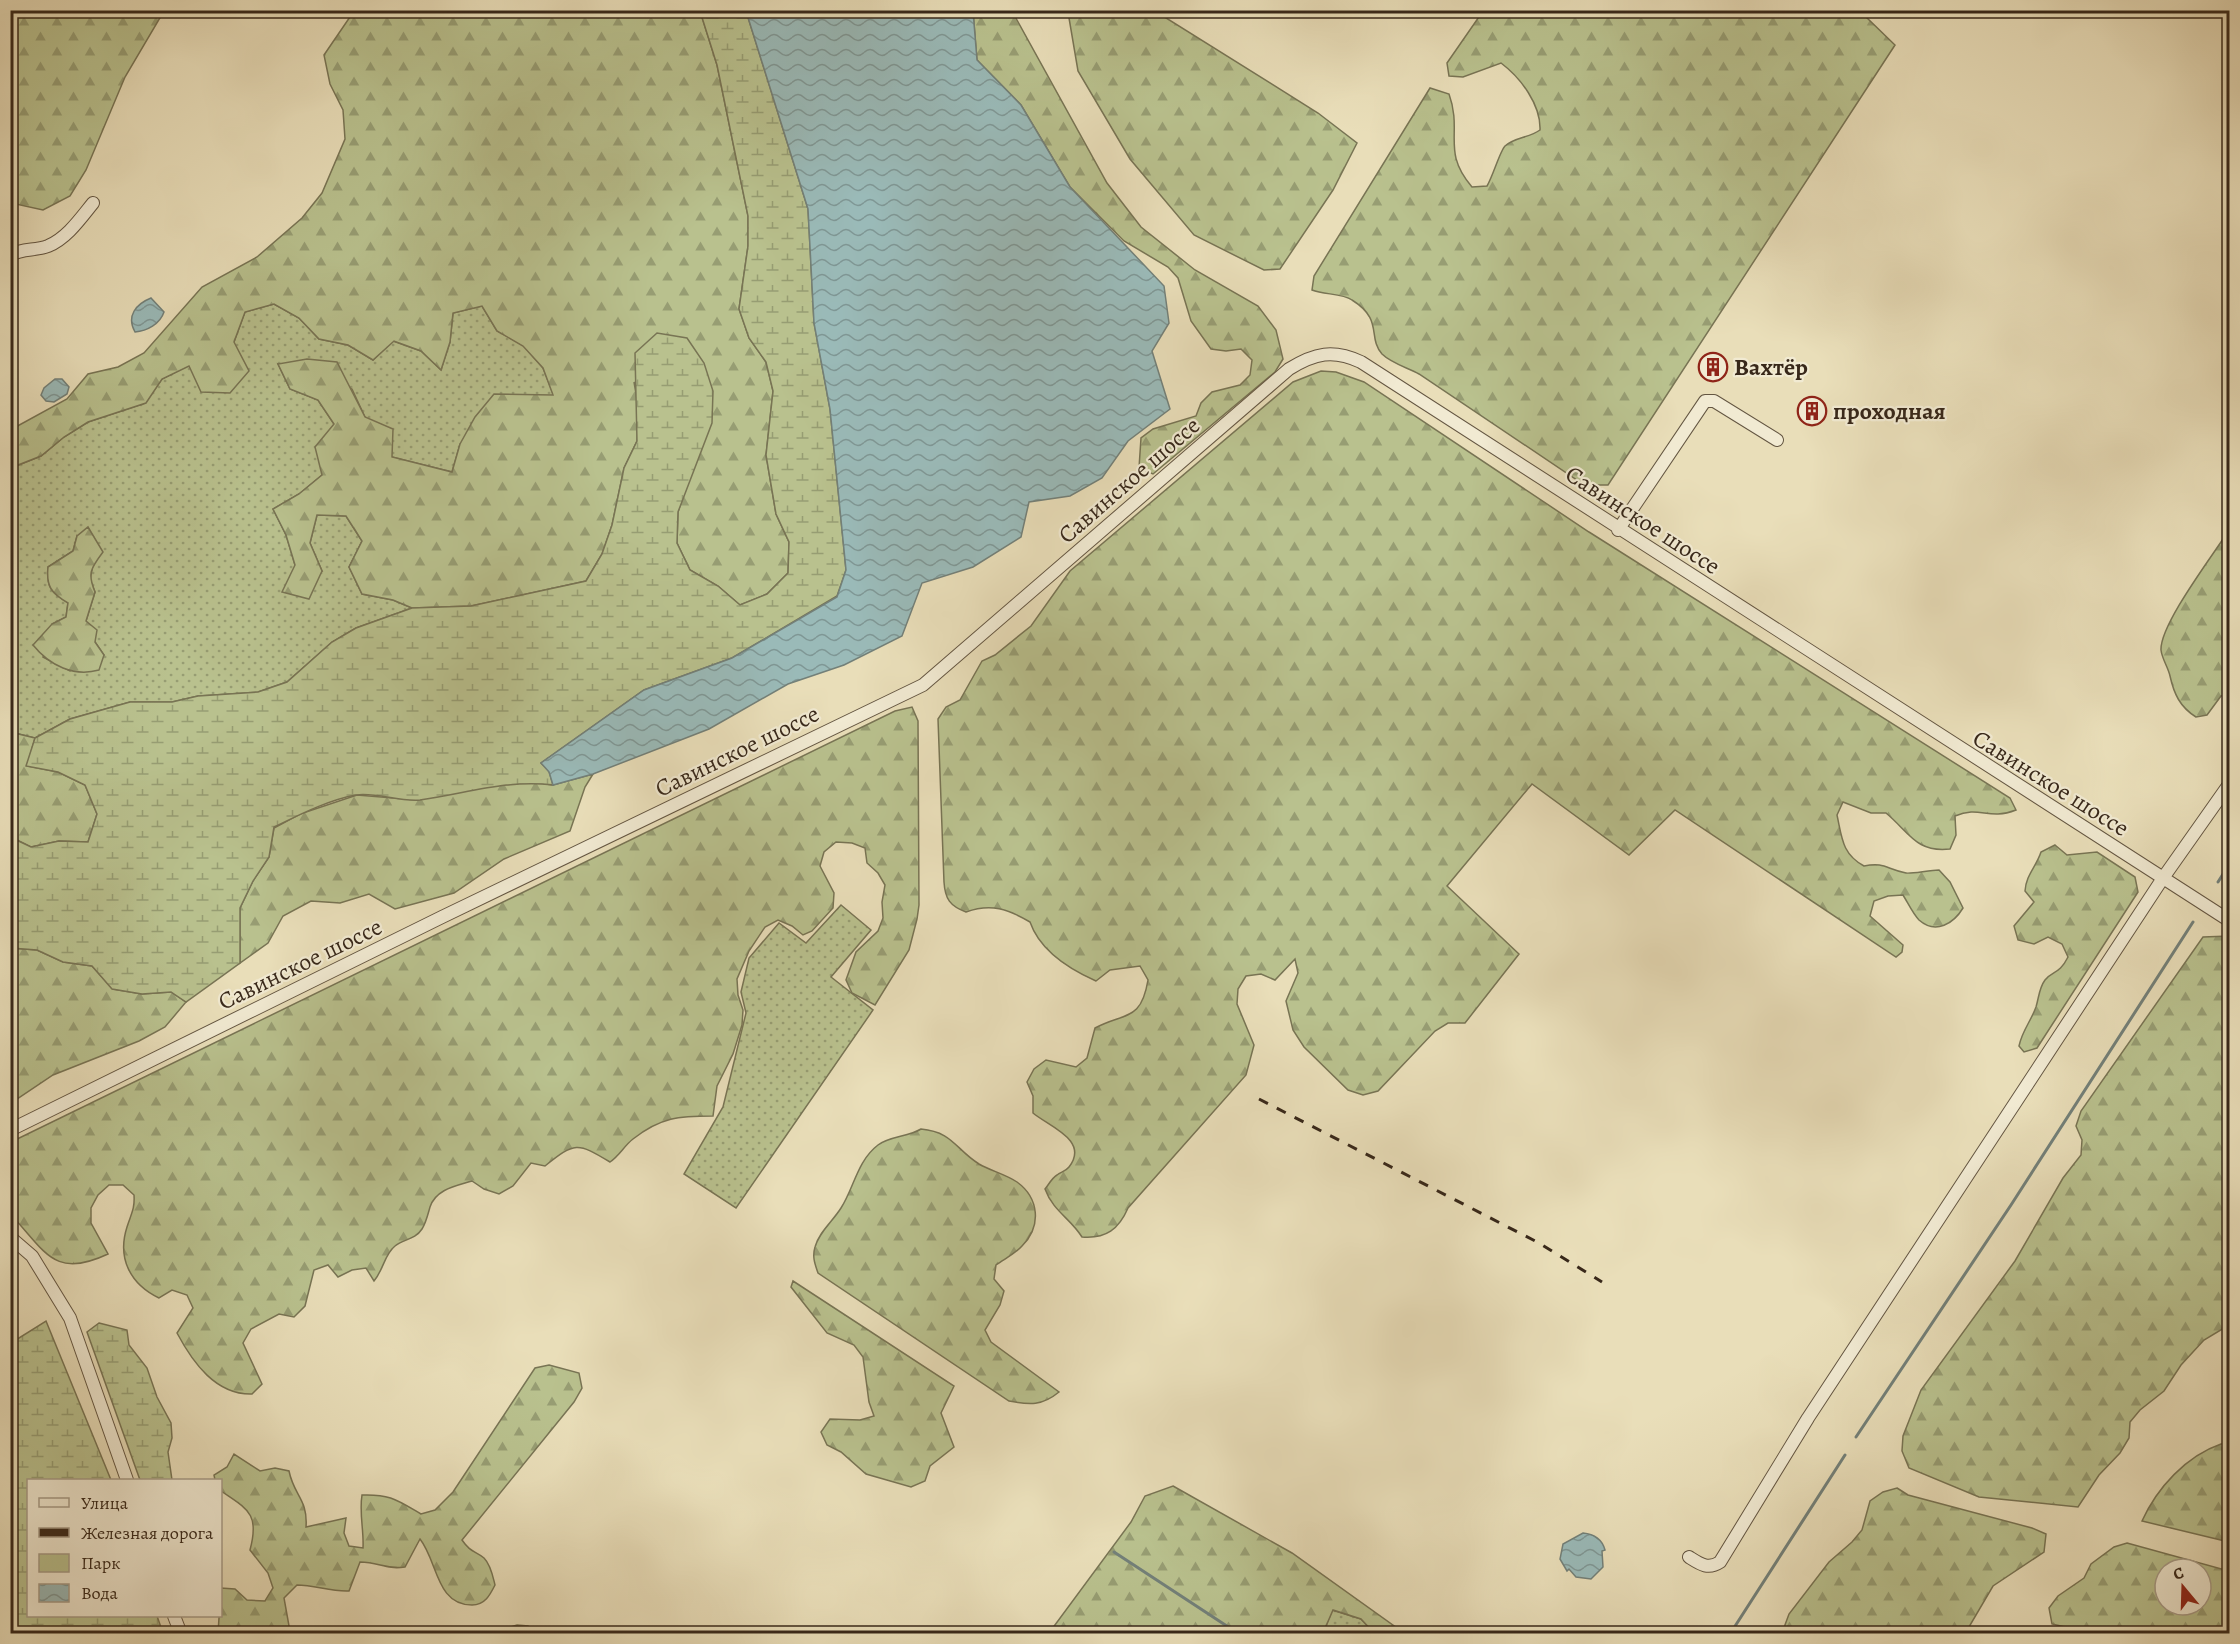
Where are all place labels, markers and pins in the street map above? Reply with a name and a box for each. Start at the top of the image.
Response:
building icon: Вахтёр [1697,351,1729,383]
place label: Вахтёр [1734,351,1808,383]
building icon: проходная [1796,395,1828,427]
place label: проходная [1833,395,1946,427]

